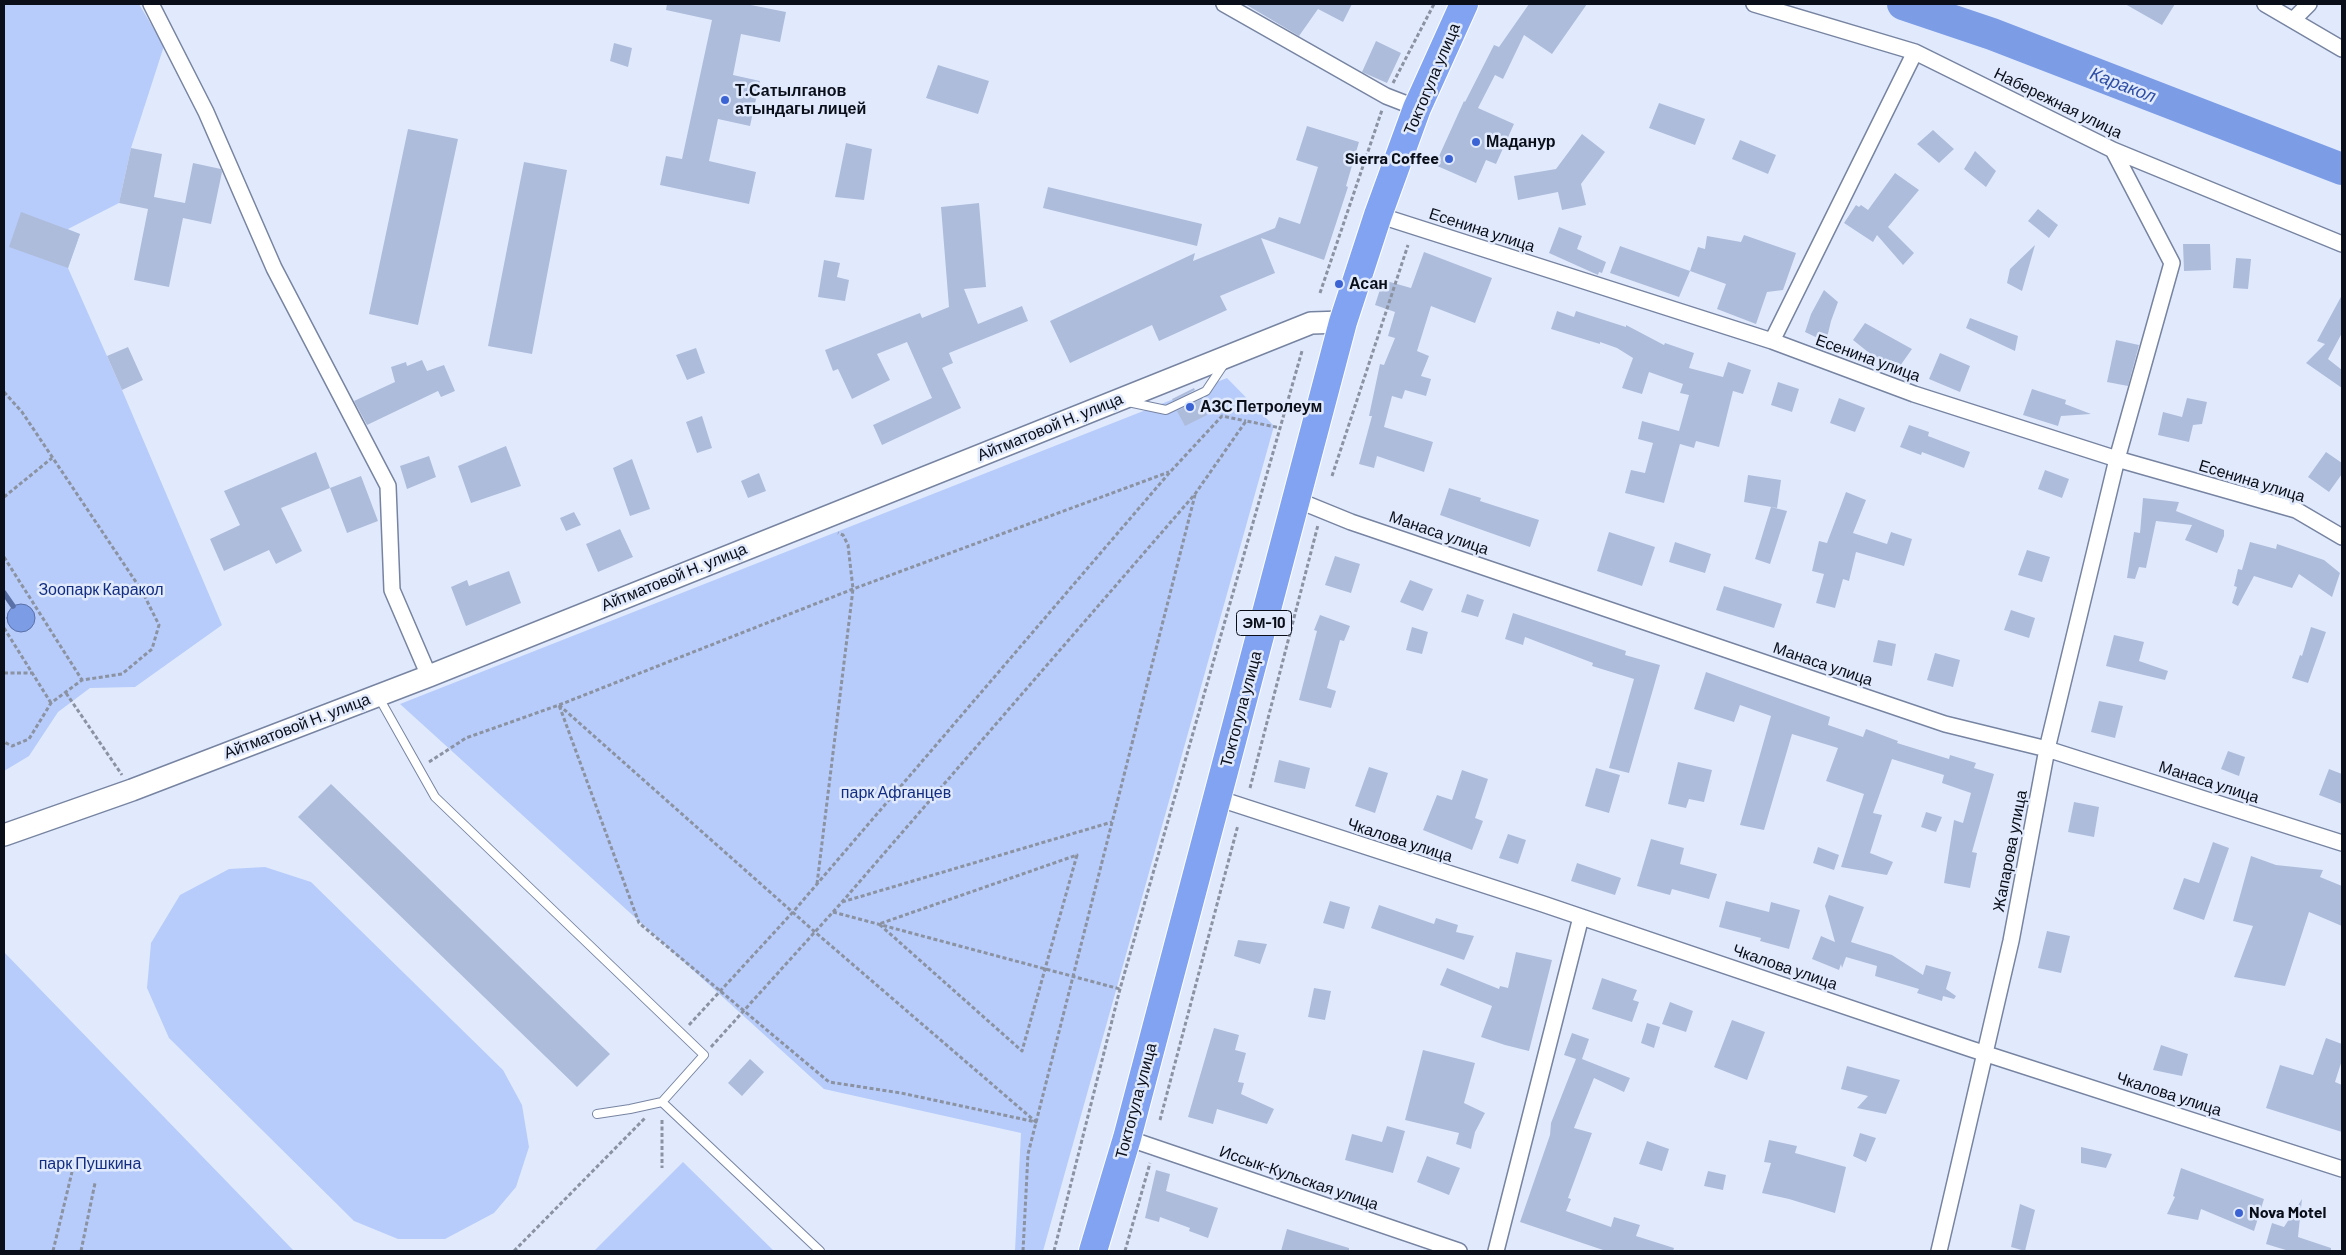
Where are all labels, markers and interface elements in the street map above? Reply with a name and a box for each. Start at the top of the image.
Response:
street label: Токтогула улица [1400,20,1464,138]
water label: Каракол [2087,63,2159,107]
street label: Набережная улица [1991,64,2125,142]
place label: Т.Сатылганов атындагы лицей [735,81,866,119]
marker: Т.Сатылганов атындагы лицей [719,94,731,106]
place label: Маданур [1486,132,1556,152]
marker: Маданур [1470,136,1482,148]
place label: Sierra Coffee [1345,149,1439,169]
marker: Sierra Coffee [1443,153,1455,165]
street label: Есенина улица [1427,204,1537,256]
place label: Асан [1349,274,1388,294]
marker: Асан [1333,278,1345,290]
street label: Есенина улица [1813,330,1923,386]
street label: Айтматовой Н. улица [975,389,1125,465]
place label: АЗС Петролеум [1200,397,1322,417]
marker: АЗС Петролеум [1184,401,1196,413]
street label: Есенина улица [2197,456,2307,506]
street label: Манаса улица [1387,507,1491,559]
street label: Айтматовой Н. улица [599,539,749,615]
park label: Зоопарк Каракол [38,580,164,600]
road number: ЭМ-10 [1236,610,1292,636]
street label: Манаса улица [1771,638,1875,690]
street label: Токтогула улица [1216,649,1266,769]
street label: Айтматовой Н. улица [221,689,373,763]
street label: Манаса улица [2156,757,2262,807]
park label: парк Афганцев [841,783,951,803]
street label: Жапарова улица [1989,788,2031,914]
street label: Чкалова улица [1345,814,1455,866]
street label: Чкалова улица [1730,940,1840,994]
street label: Токтогула улица [1111,1041,1161,1161]
street label: Чкалова улица [2114,1068,2224,1120]
street label: Иссык-Кульская улица [1217,1142,1381,1214]
park label: парк Пушкина [39,1154,141,1174]
place label: Nova Motel [2249,1203,2326,1223]
marker: Nova Motel [2233,1207,2245,1219]

